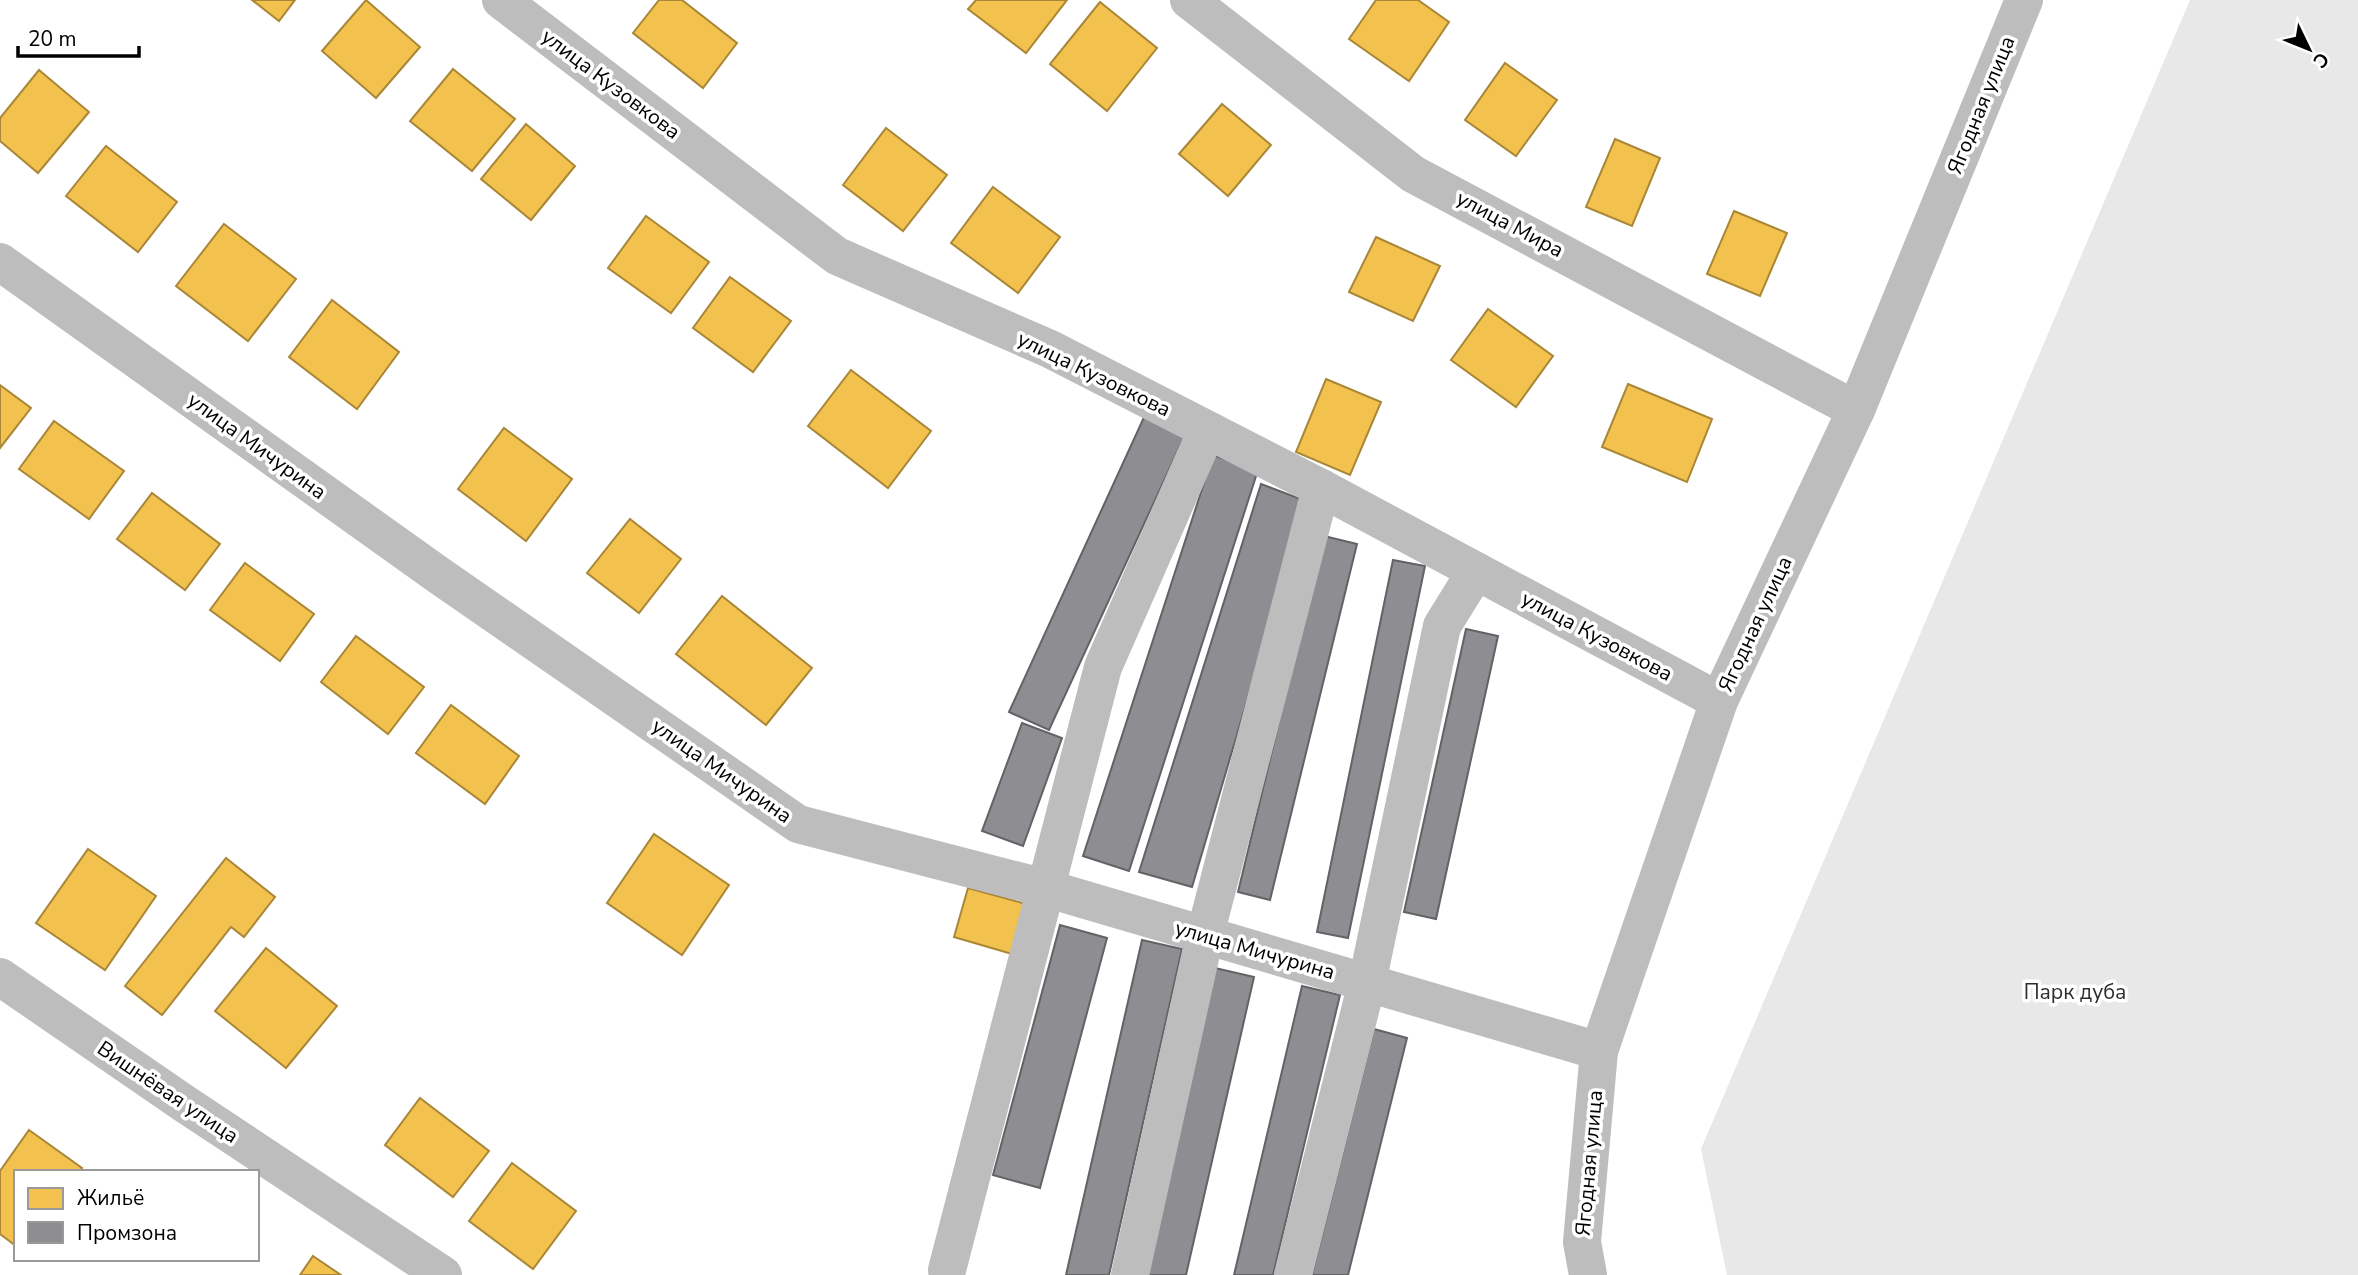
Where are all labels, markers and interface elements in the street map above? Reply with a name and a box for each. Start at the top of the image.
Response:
scale bar [18,14,138,58]
north arrow [2274,14,2344,84]
street label: улица Кузовкова [536,22,686,146]
text: 20 m [28,25,77,53]
street label: Ягодная улица [1941,32,2021,178]
text: С [2307,46,2335,74]
street label: улица Мира [1451,184,1569,264]
street label: улица Кузовкова [1013,325,1175,423]
street label: улица Мичурина [182,386,332,506]
street label: Ягодная улица [1711,552,1799,696]
street label: улица Кузовкова [1517,584,1677,688]
street label: улица Мичурина [646,712,798,830]
street label: улица Мичурина [1172,914,1338,986]
park label: Парк дуба [2024,978,2126,1006]
street label: Вишнёвая улица [92,1034,244,1150]
street label: Ягодная улица [1569,1089,1609,1237]
legend [14,1170,259,1261]
text: Жильё [77,1184,144,1212]
text: Промзона [77,1219,177,1247]

